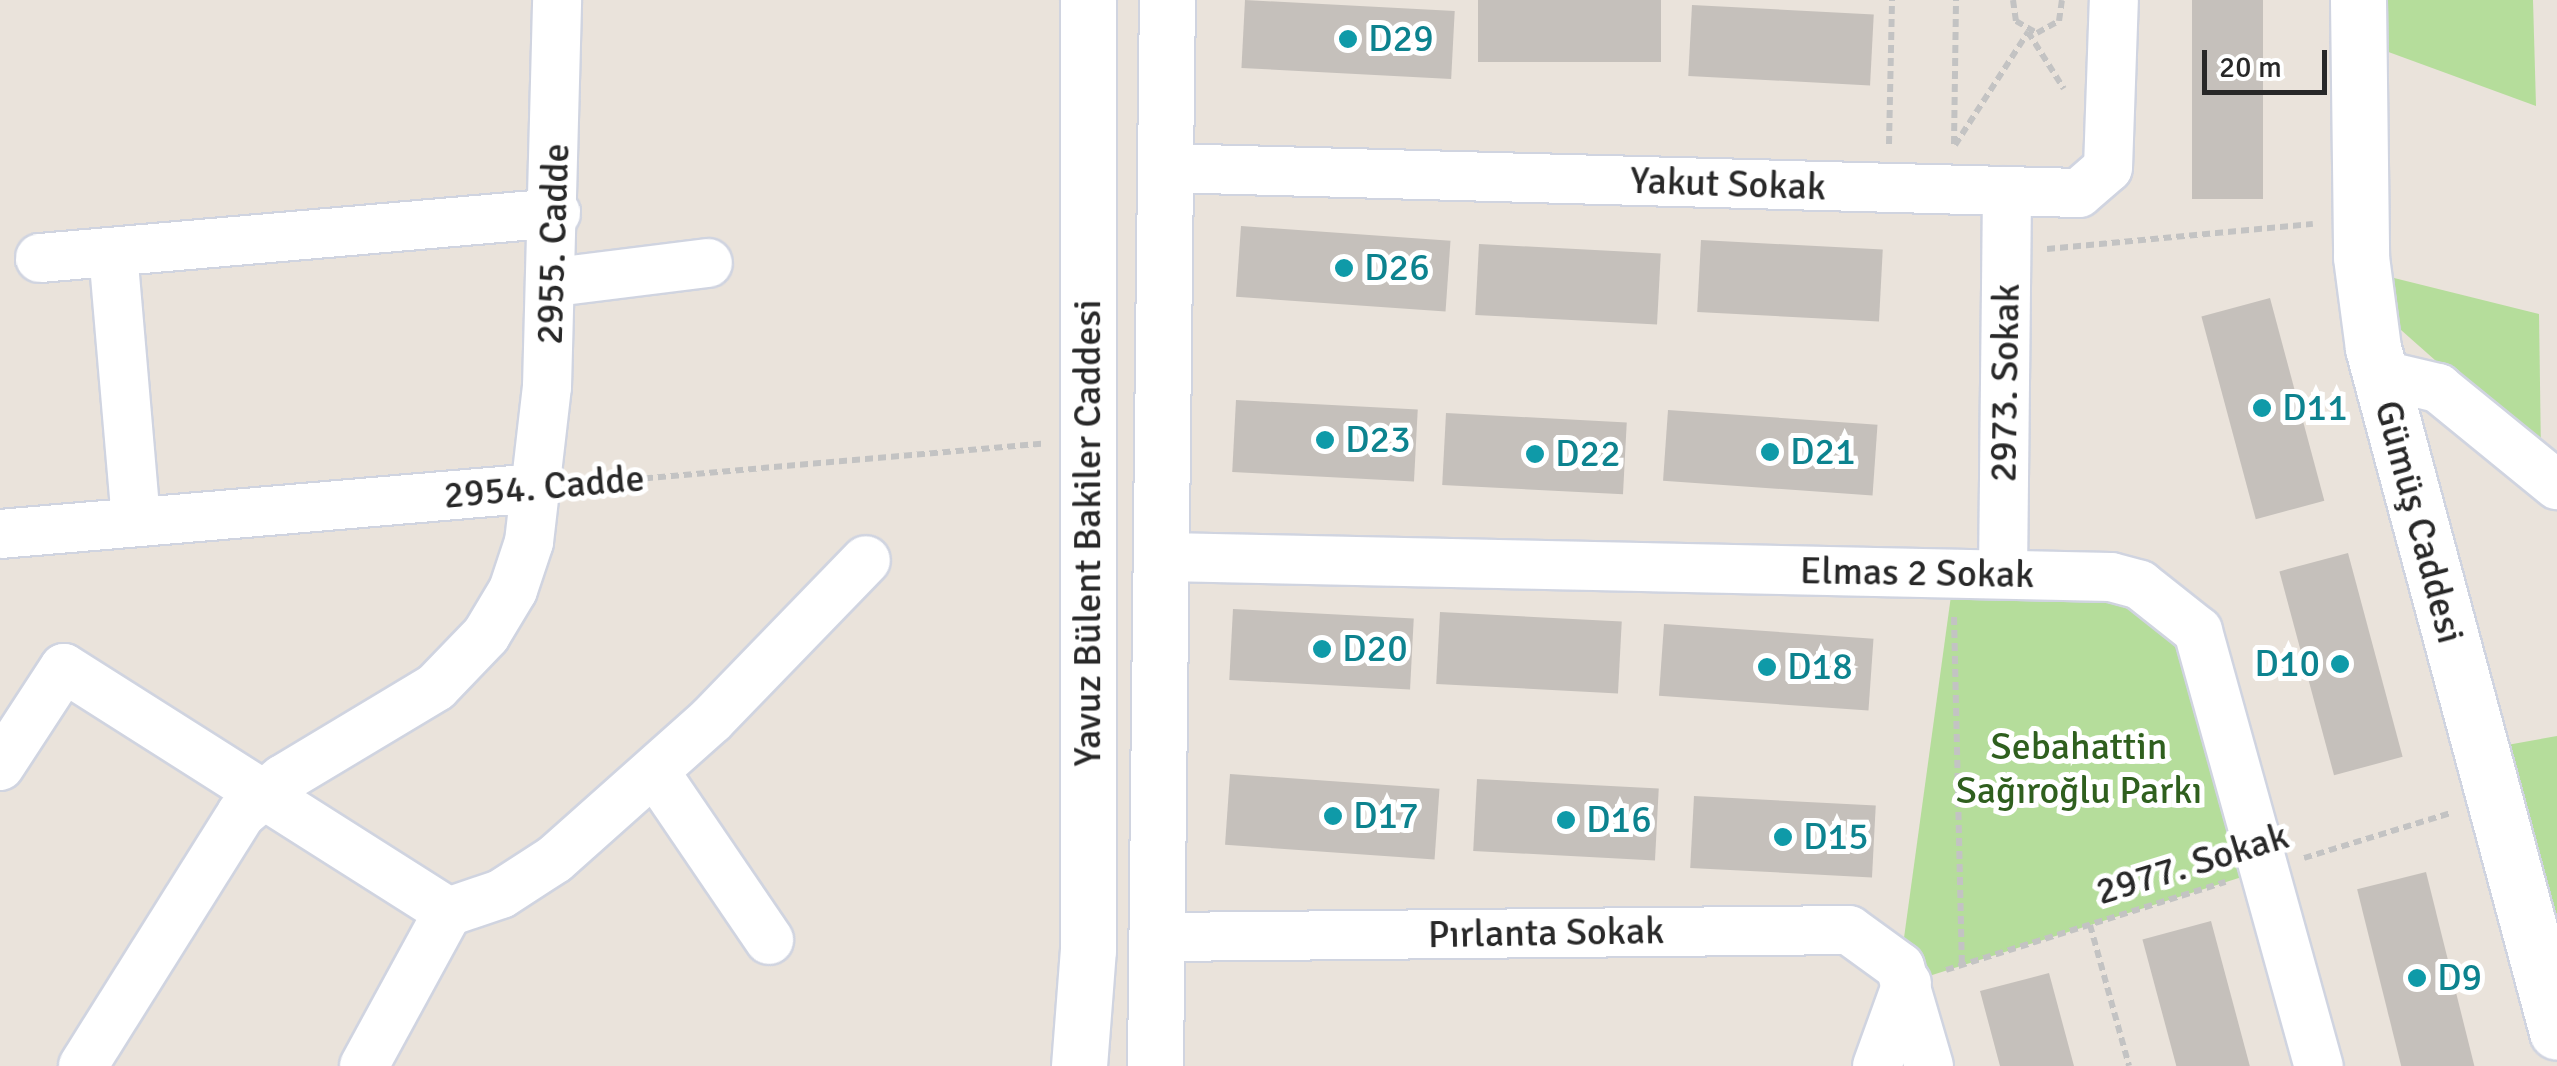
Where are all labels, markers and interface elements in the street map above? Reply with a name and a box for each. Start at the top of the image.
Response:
place label: D29 [1368,16,1434,62]
marker: D29 [1337,28,1359,50]
scale bar [2207,30,2332,92]
text: 20 m [2219,49,2282,86]
street label: 2955. Cadde [527,142,579,346]
street label: Yakut Sokak [1629,158,1827,210]
place label: D26 [1364,245,1430,291]
marker: D26 [1333,257,1355,279]
street label: 2973. Sokak [1980,283,2030,483]
street label: Yavuz Bülent Bakiler Caddesi [1065,299,1111,767]
place label: D11 [2282,385,2348,431]
street label: Gümüş Caddesi [2365,396,2473,648]
marker: D11 [2251,397,2273,419]
place label: D23 [1345,417,1411,463]
marker: D23 [1314,429,1336,451]
place label: D21 [1790,429,1856,475]
place label: D22 [1555,431,1621,477]
marker: D21 [1759,441,1781,463]
marker: D22 [1524,443,1546,465]
street label: 2954. Cadde [442,456,646,518]
street label: Elmas 2 Sokak [1799,548,2035,598]
place label: D20 [1342,626,1408,672]
marker: D20 [1311,638,1333,660]
place label: D10 [2254,641,2320,687]
place label: D18 [1787,644,1853,690]
marker: D10 [2329,653,2351,675]
marker: D18 [1756,656,1778,678]
park label: Sebahattin Sağıroğlu Parkı [1956,724,2202,814]
place label: D17 [1353,793,1419,839]
place label: D16 [1586,797,1652,843]
marker: D17 [1322,805,1344,827]
marker: D16 [1555,809,1577,831]
street label: 2977. Sokak [2090,813,2294,915]
place label: D15 [1803,814,1869,860]
marker: D15 [1772,826,1794,848]
street label: Pırlanta Sokak [1428,908,1664,958]
place label: D9 [2437,955,2482,1001]
marker: D9 [2406,967,2428,989]

